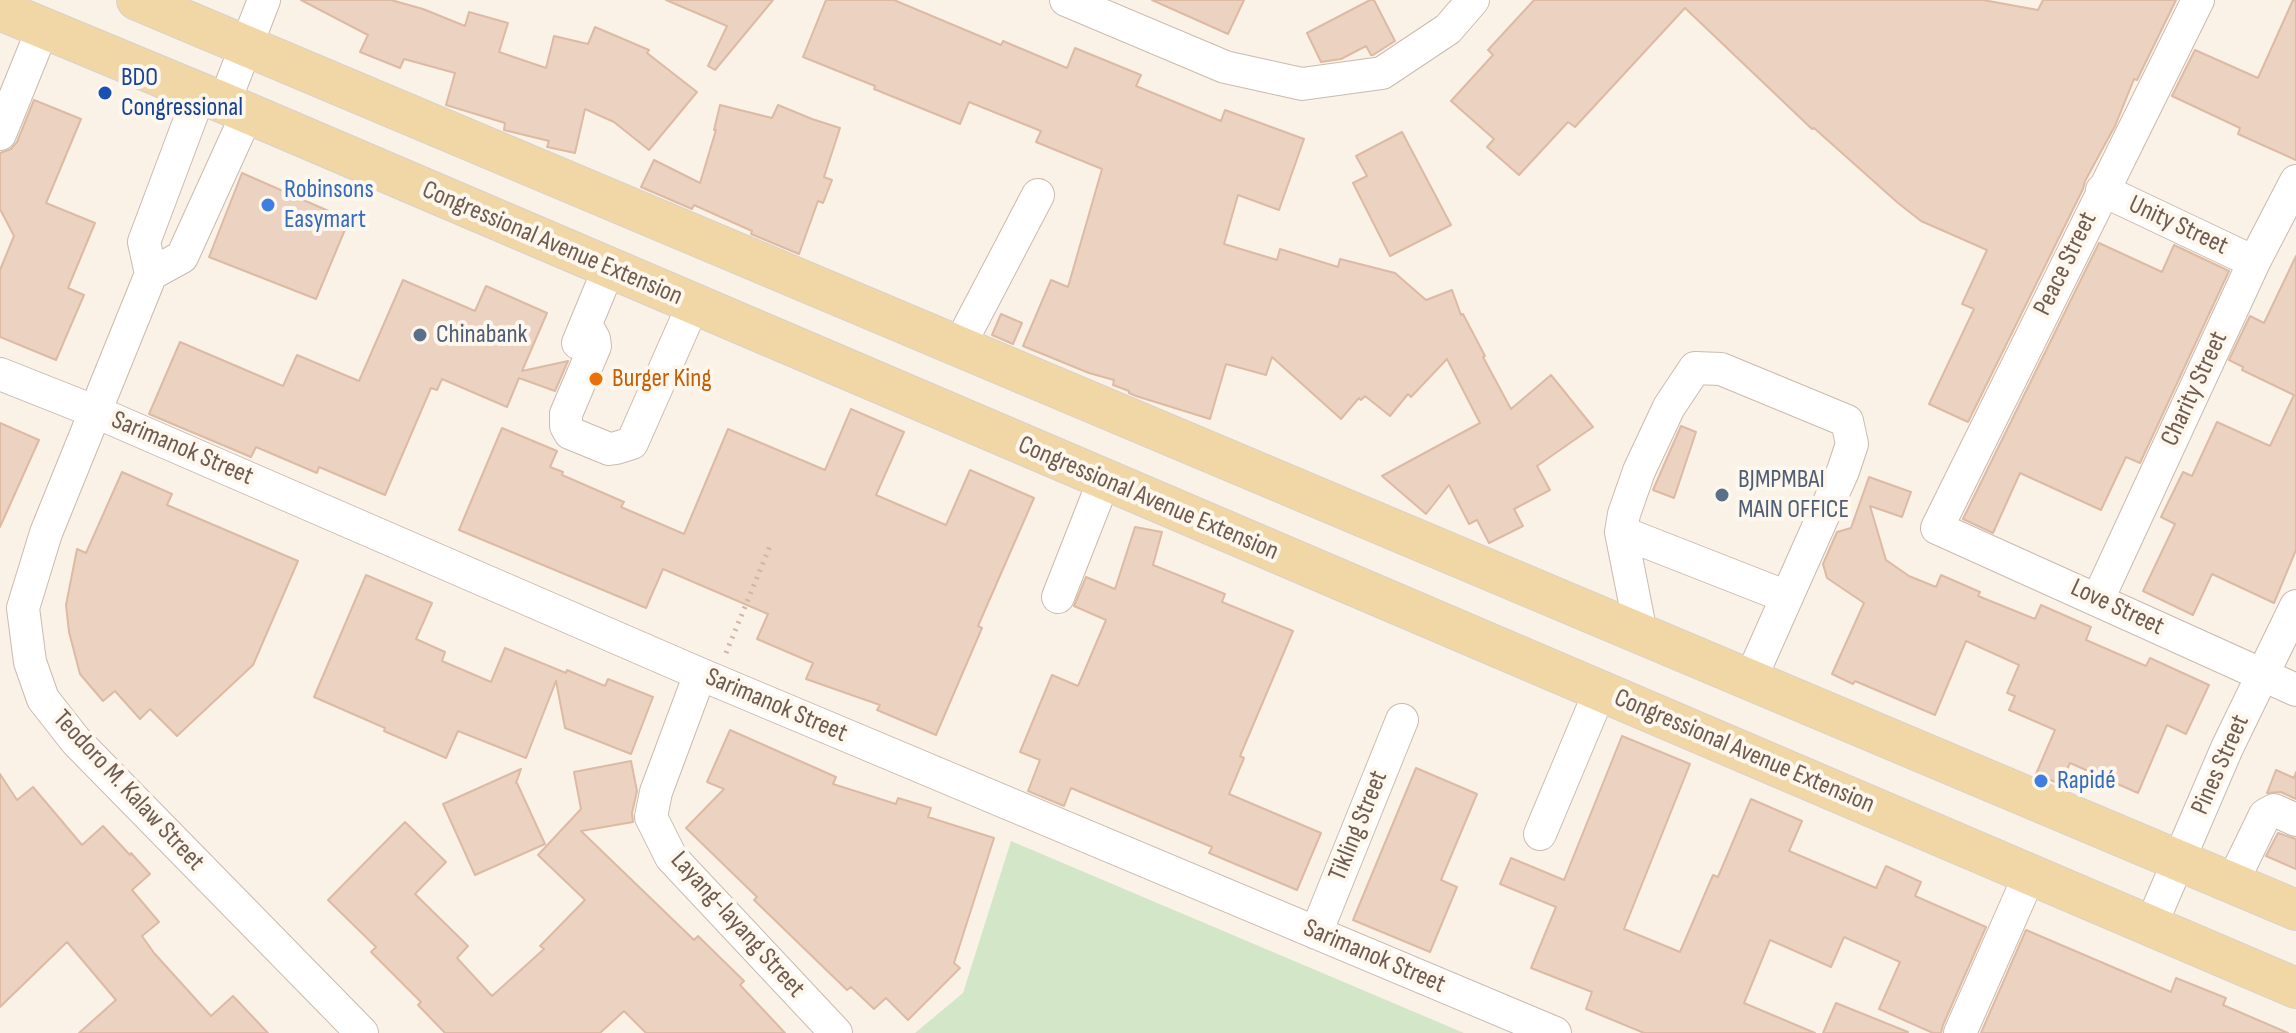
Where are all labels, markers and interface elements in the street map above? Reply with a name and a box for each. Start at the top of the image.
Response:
place label: BDO Congressional [121,62,243,124]
marker: BDO Congressional [96,84,114,102]
place label: Robinsons Easymart [284,174,374,236]
street label: Congressional Avenue Extension [417,175,687,313]
street label: Unity Street [2123,189,2233,263]
marker: Robinsons Easymart [259,196,277,214]
street label: Peace Street [2028,207,2104,321]
place label: Chinabank [436,319,528,351]
marker: Chinabank [411,326,429,344]
street label: Charity Street [2155,327,2235,451]
place label: Burger King [612,363,712,395]
marker: Burger King [587,370,605,388]
street label: Sarimanok Street [106,405,258,493]
street label: Congressional Avenue Extension [1013,430,1283,568]
place label: BJMPMBAI MAIN OFFICE [1738,464,1849,526]
marker: BJMPMBAI MAIN OFFICE [1713,486,1731,504]
street label: Love Street [2065,573,2169,643]
street label: Sarimanok Street [700,662,852,750]
street label: Congressional Avenue Extension [1609,683,1879,821]
street label: Teodoro M. Kalaw Street [46,704,210,878]
street label: Pines Street [2185,710,2257,820]
place label: Rapidé [2057,765,2116,797]
street label: Tikling Street [1323,766,1395,886]
marker: Rapidé [2032,772,2050,790]
street label: Layang-layang Street [663,846,811,1004]
street label: Sarimanok Street [1298,913,1450,1001]

